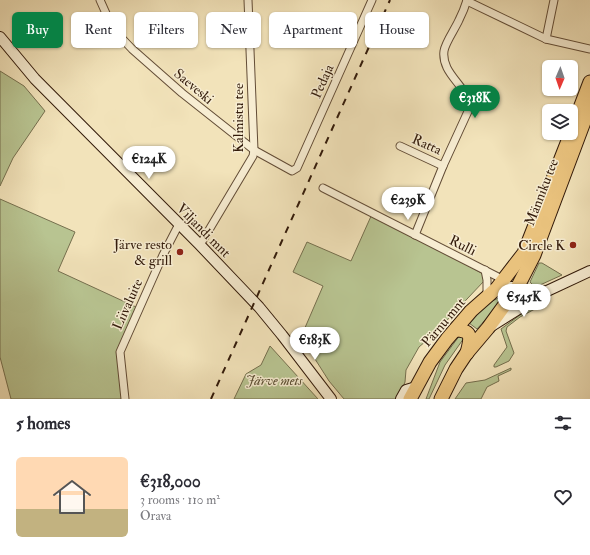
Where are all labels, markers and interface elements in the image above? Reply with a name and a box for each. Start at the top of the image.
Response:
chip: Buy [12,12,63,48]
chip: Rent [71,12,126,48]
chip: Filters [134,12,198,48]
chip: New [206,12,261,48]
chip: Apartment [269,12,357,48]
chip: House [365,12,429,48]
north arrow [542,60,578,96]
map controls [542,60,578,140]
street label: Pedaja [308,61,338,101]
street label: Saeveski [170,65,217,108]
street label: Kalmistu tee [230,83,247,153]
pin: €318K [447,85,503,119]
text: €318K [459,90,491,106]
button: layers [542,104,578,140]
street label: Ratta [409,130,444,159]
pin: €124K [121,146,177,180]
text: €124K [132,151,166,167]
street label: Männiku tee [521,156,562,228]
pin: €239K [380,187,436,221]
text: €239K [391,192,425,208]
street label: Viljandi mnt [173,200,235,261]
street label: Rulli [446,232,479,259]
place label: Järve resto & grill [113,236,172,269]
place label: Circle K [518,237,565,254]
marker: Circle K [568,240,578,250]
marker: Järve resto & grill [175,247,185,257]
street label: Liivaluite [109,276,146,332]
pin: €545K [496,284,552,318]
text: €545K [507,289,541,305]
street label: Pärnu mnt [418,294,469,350]
pin: €183K [287,327,343,361]
text: €183K [299,332,331,348]
park label: Järve mets [246,372,303,389]
icon: filters [552,412,574,434]
text: 5 homes [16,413,70,434]
text: €318,000 [140,471,201,492]
icon: home [48,473,96,521]
icon: heart [552,486,574,508]
text: 3 rooms · 110 m² [140,492,220,508]
text: Orava [140,508,171,524]

